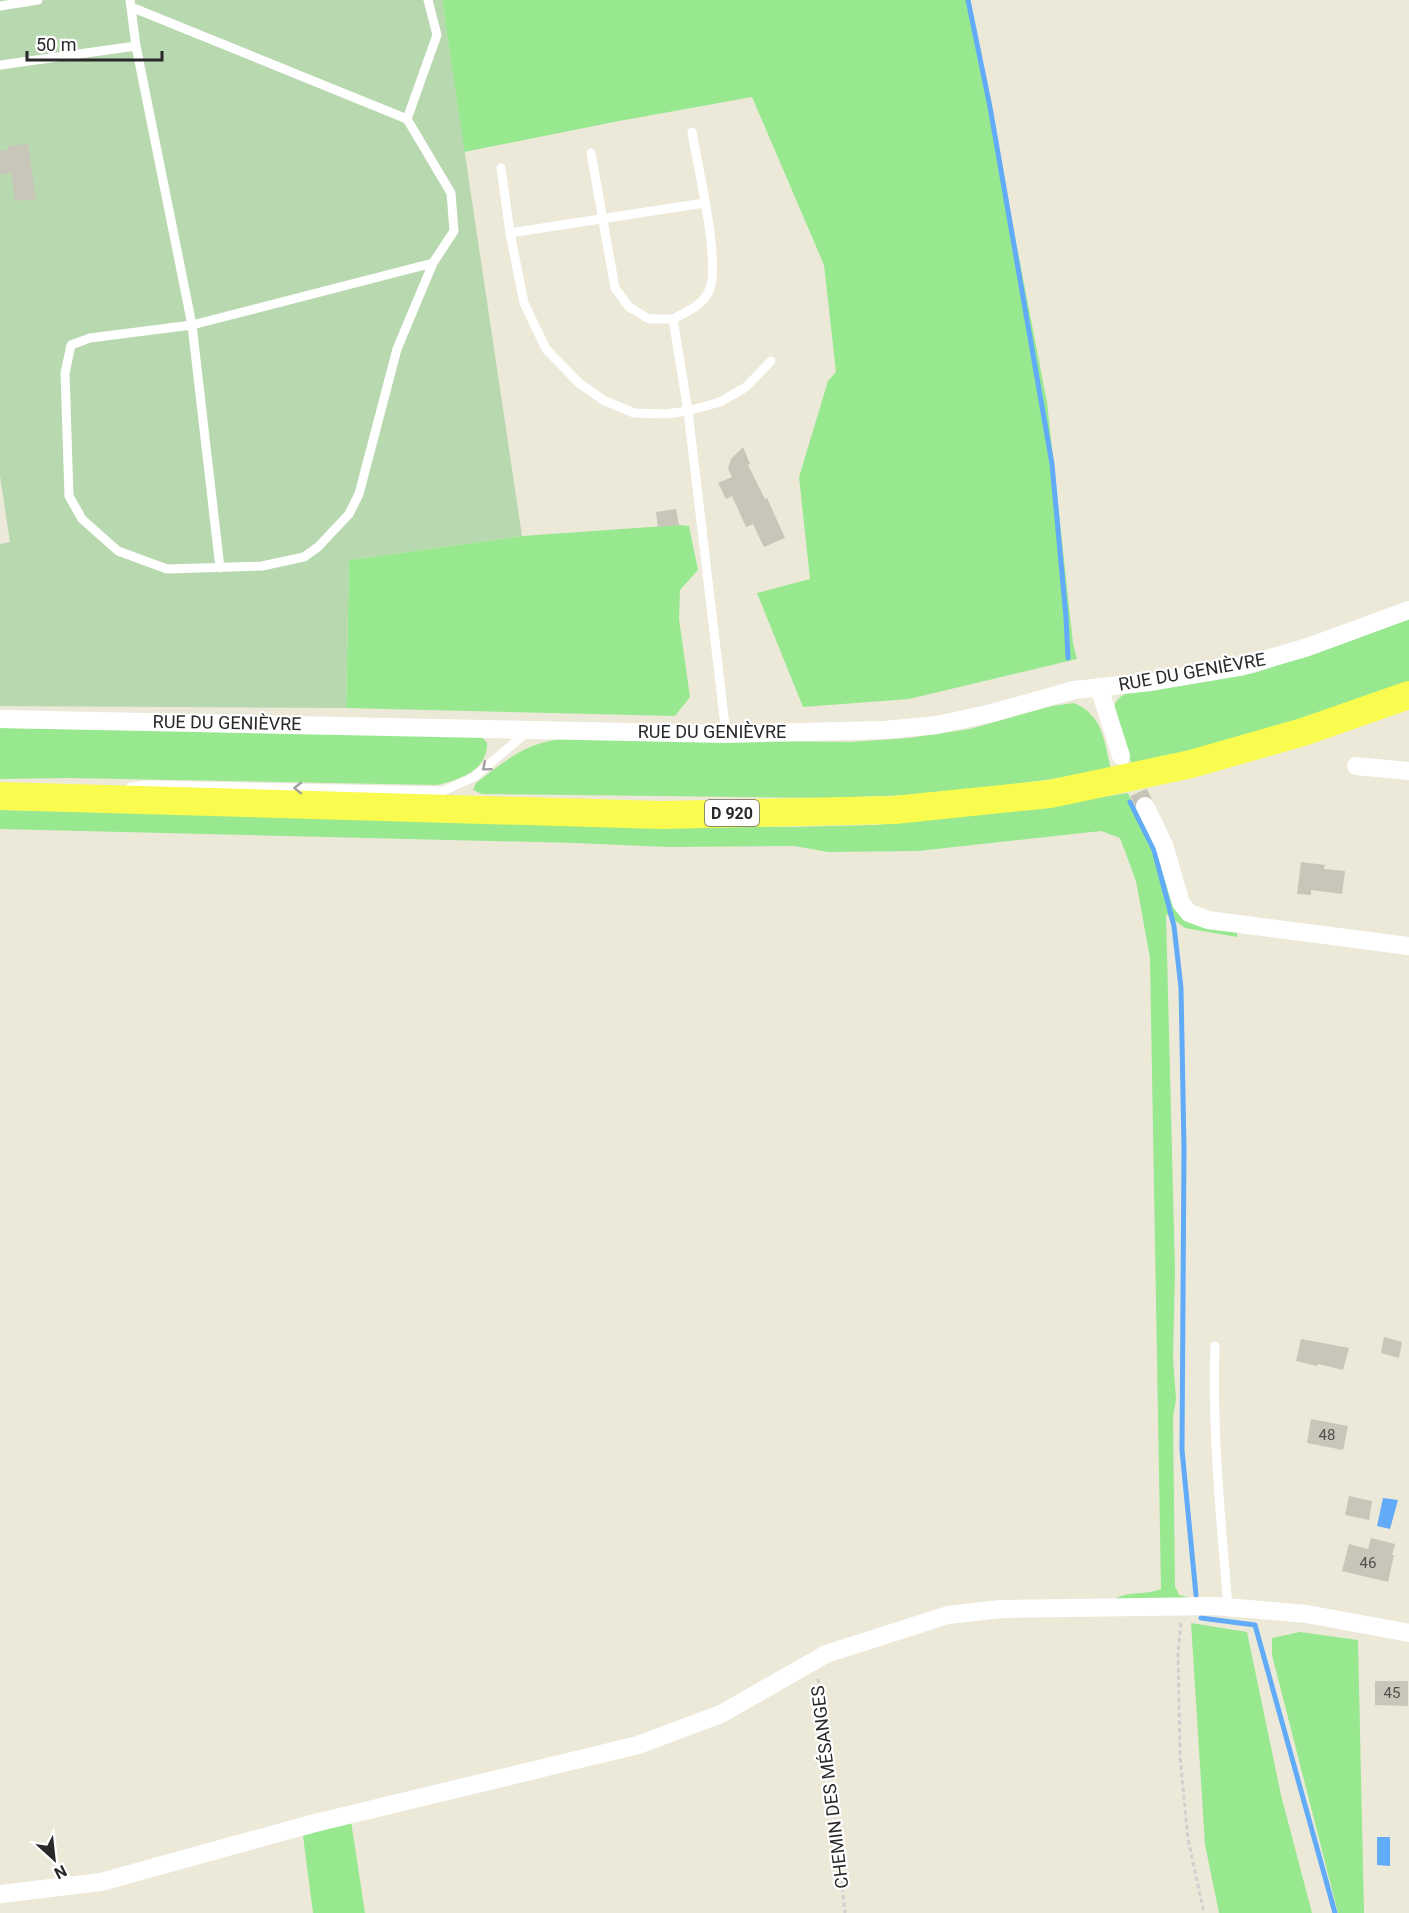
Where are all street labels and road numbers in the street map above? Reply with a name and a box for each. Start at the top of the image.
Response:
street label: RUE DU GENIÈVRE [1117,648,1267,695]
street label: RUE DU GENIÈVRE [153,711,302,734]
street label: RUE DU GENIÈVRE [638,721,786,742]
road number: D 920 [705,800,759,826]
street label: CHEMIN DES MÉSANGES [807,1684,852,1890]

